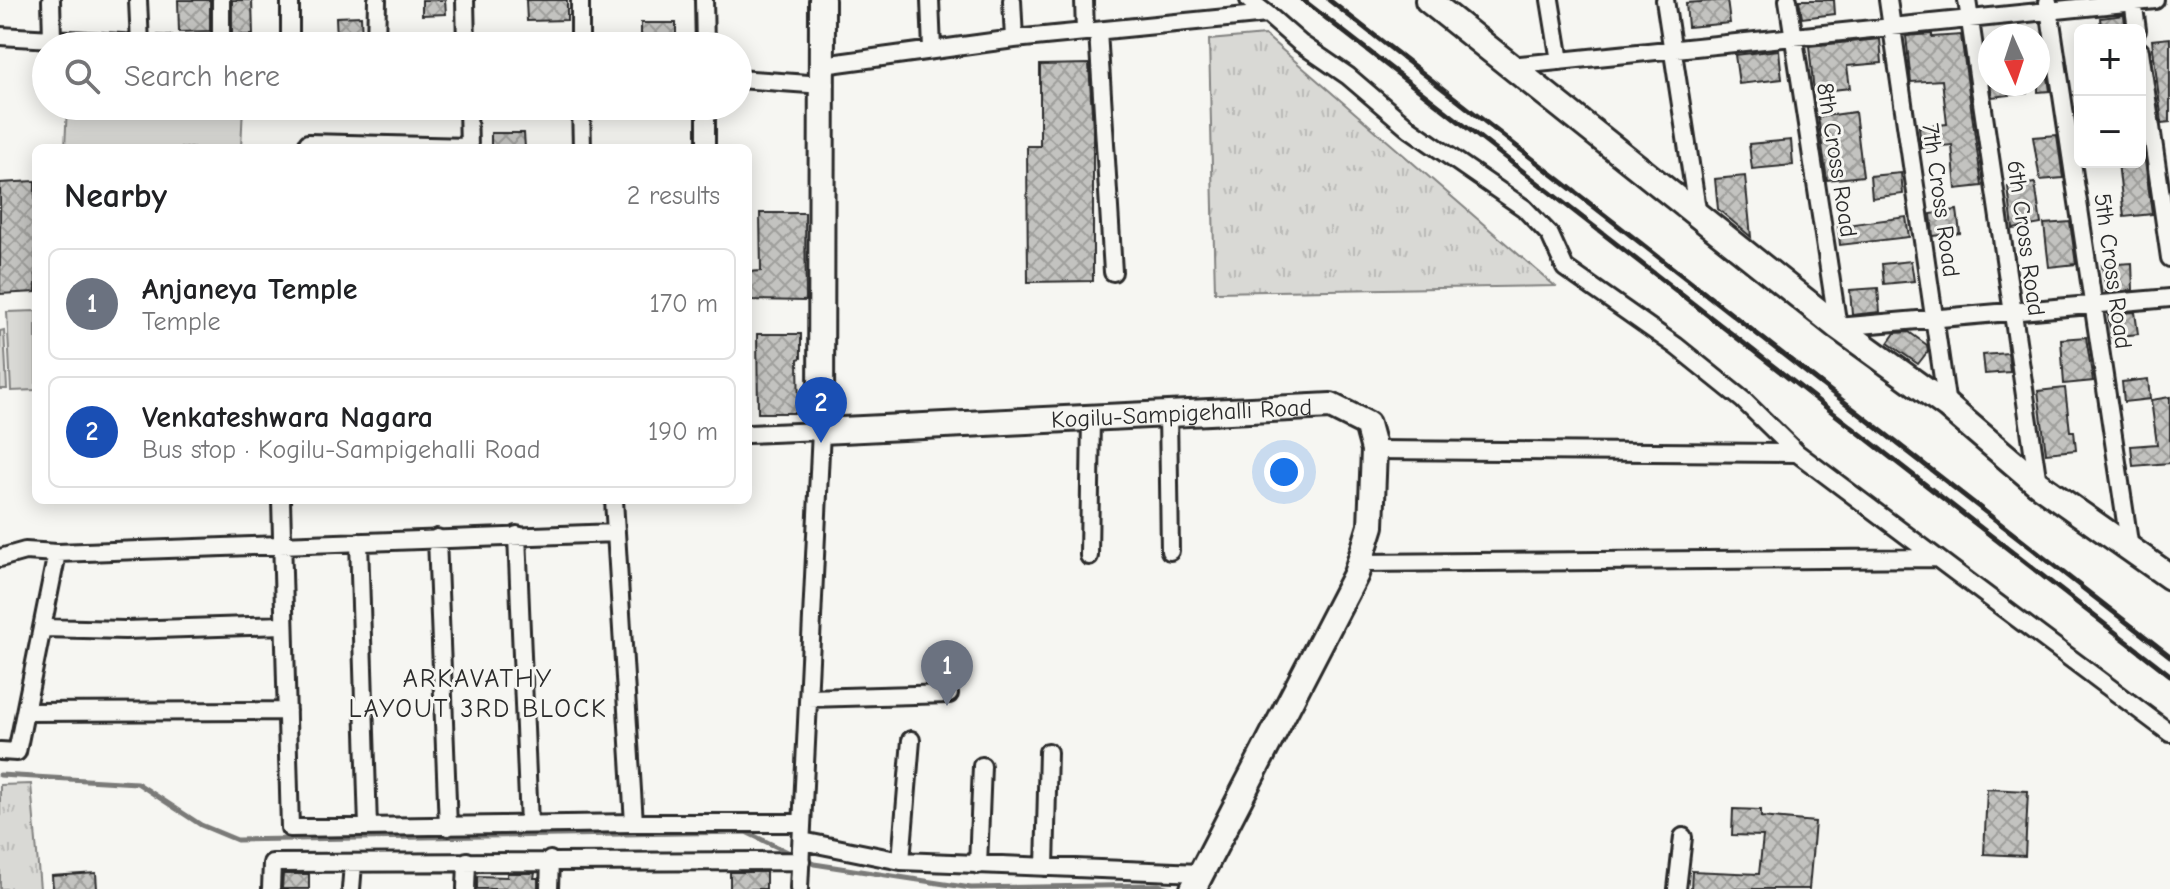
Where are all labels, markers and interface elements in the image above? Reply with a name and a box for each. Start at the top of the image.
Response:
north arrow [1978,24,2050,96]
map controls [2074,24,2146,168]
button: + [2074,24,2146,96]
search box [32,32,752,120]
icon: search [60,54,104,98]
text: Search here [124,59,280,94]
street label: 8th Cross Road [1811,81,1863,239]
button: − [2074,96,2146,168]
street label: 7th Cross Road [1916,121,1966,279]
street label: 6th Cross Road [2001,158,2051,318]
text: Nearby [64,176,167,216]
text: 2 results [627,181,720,211]
street label: 5th Cross Road [2088,191,2138,351]
text: Anjaneya Temple [142,272,357,307]
text: 1 [87,289,97,319]
text: 170 m [649,289,718,319]
text: Temple [142,307,221,337]
pin: 2 [795,377,847,443]
street label: Kogilu-Sampigehalli Road [1050,393,1313,434]
text: Venkateshwara Nagara [142,400,433,435]
text: 2 [86,417,98,447]
text: 190 m [648,417,718,447]
text: Bus stop · Kogilu-Sampigehalli Road [142,435,541,465]
your location [1264,452,1304,492]
pin: 1 [921,640,973,706]
district label: ARKAVATHY LAYOUT 3RD BLOCK [348,664,608,724]

